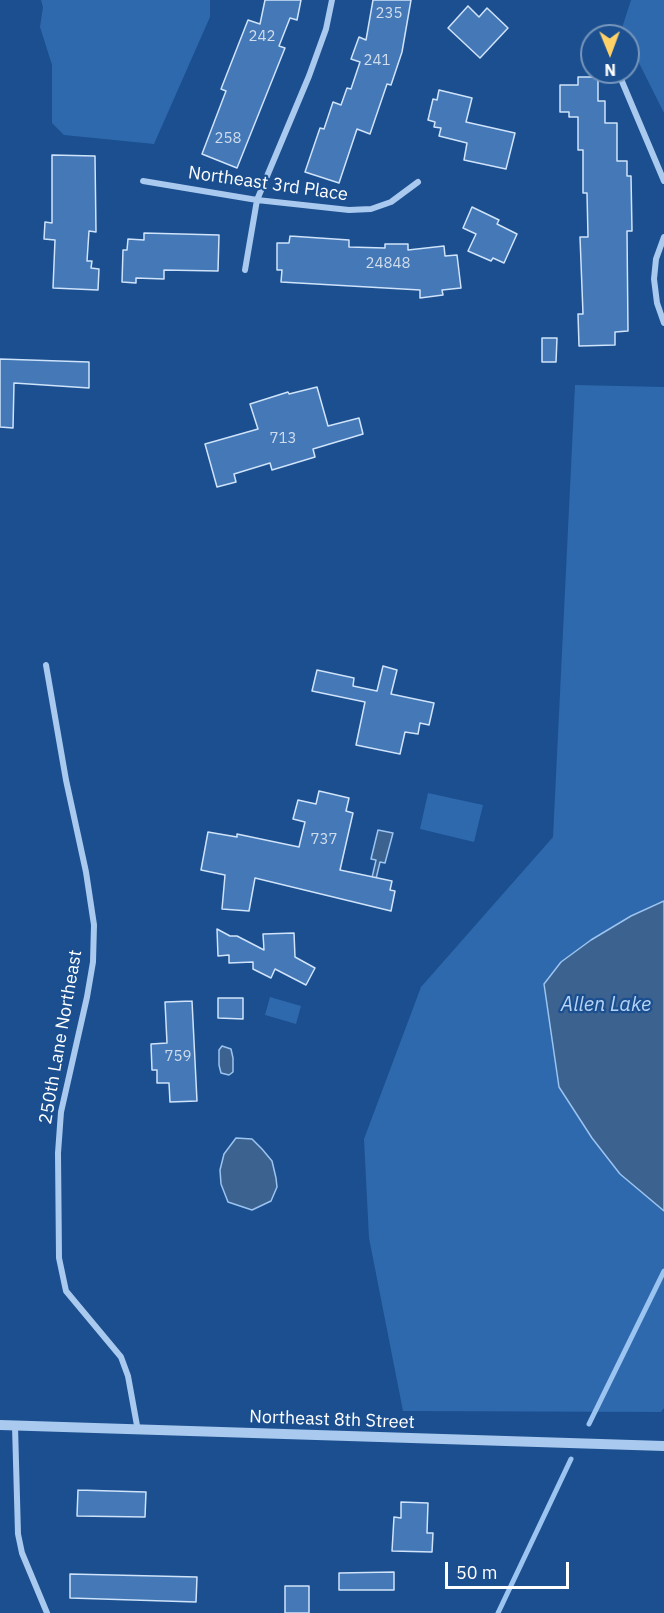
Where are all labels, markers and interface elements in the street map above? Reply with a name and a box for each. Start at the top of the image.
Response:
house number: 235 [376,5,402,23]
north arrow [580,24,640,84]
house number: 242 [249,28,275,46]
house number: 241 [364,52,390,70]
text: N [604,60,616,80]
house number: 258 [215,130,241,148]
street label: Northeast 3rd Place [187,162,349,206]
house number: 24848 [366,255,410,273]
house number: 713 [270,430,296,448]
house number: 737 [311,831,337,849]
street label: 250th Lane Northeast [35,948,87,1126]
water label: Allen Lake [561,993,651,1017]
house number: 759 [165,1048,191,1066]
street label: Northeast 8th Street [249,1406,415,1434]
scale bar [448,1550,572,1588]
text: 50 m [456,1561,498,1584]

